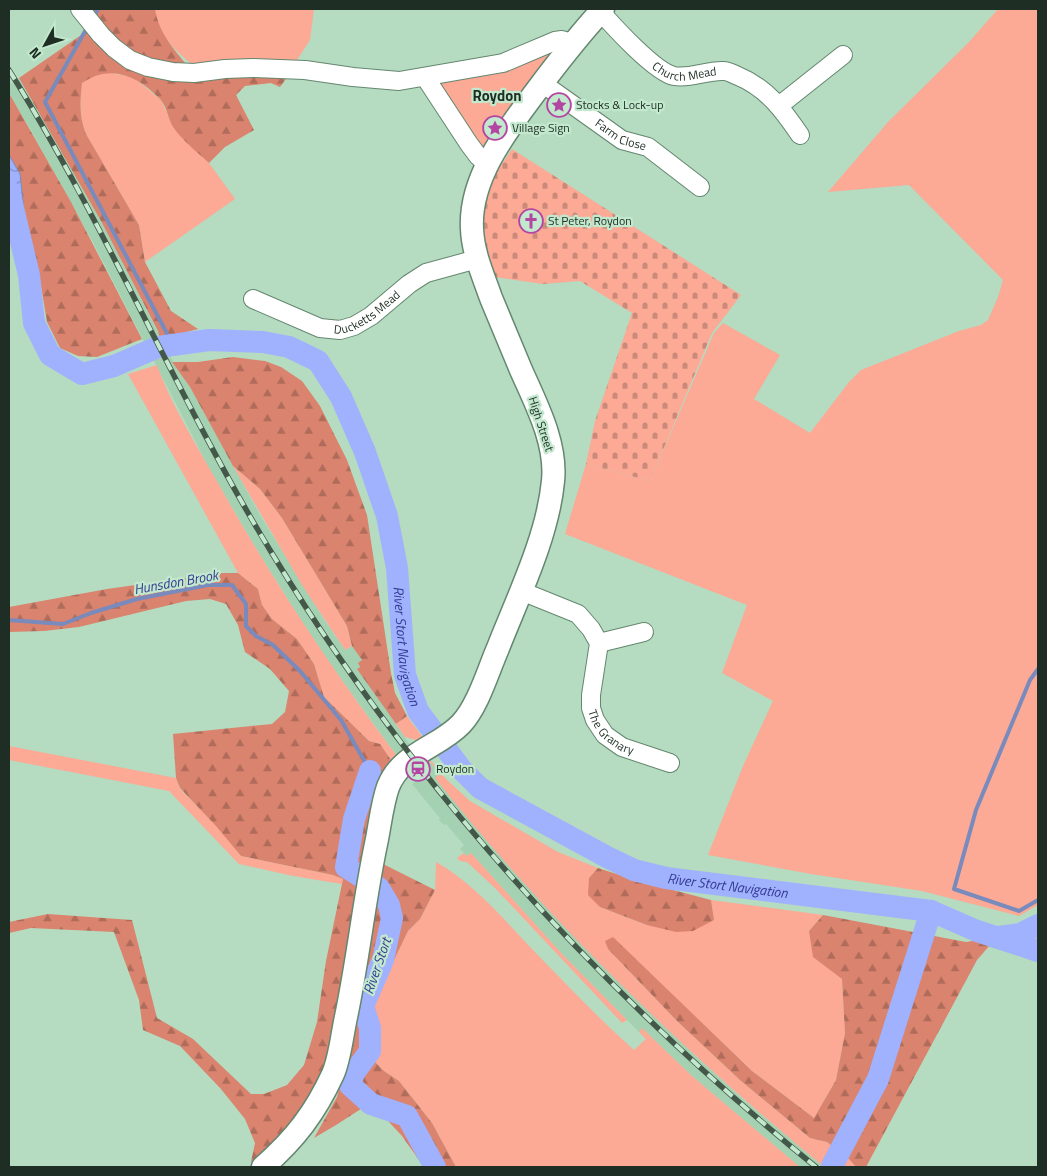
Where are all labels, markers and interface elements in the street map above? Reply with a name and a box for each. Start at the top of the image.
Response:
north arrow [20,20,70,70]
text: N [23,43,46,64]
street label: Church Mead [648,56,717,86]
district label: Roydon [473,84,521,107]
place icon: Stocks & Lock-up [546,92,572,118]
place label: Stocks & Lock-up [576,95,664,114]
street label: Farm Close [591,114,649,155]
place icon: Village Sign [482,115,508,141]
place label: Village Sign [512,118,570,137]
church icon: St Peter, Roydon [518,208,544,234]
place label: St Peter, Roydon [548,211,632,230]
street label: Ducketts Mead [333,285,404,339]
street label: High Street [524,394,560,455]
water label: Hunsdon Brook [132,563,221,599]
water label: River Stort Navigation [388,586,427,710]
street label: The Granary [583,707,637,759]
station icon: Roydon [405,756,431,782]
place label: Roydon [436,759,474,778]
water label: River Stort Navigation [666,867,790,903]
water label: River Stort [357,933,396,997]

